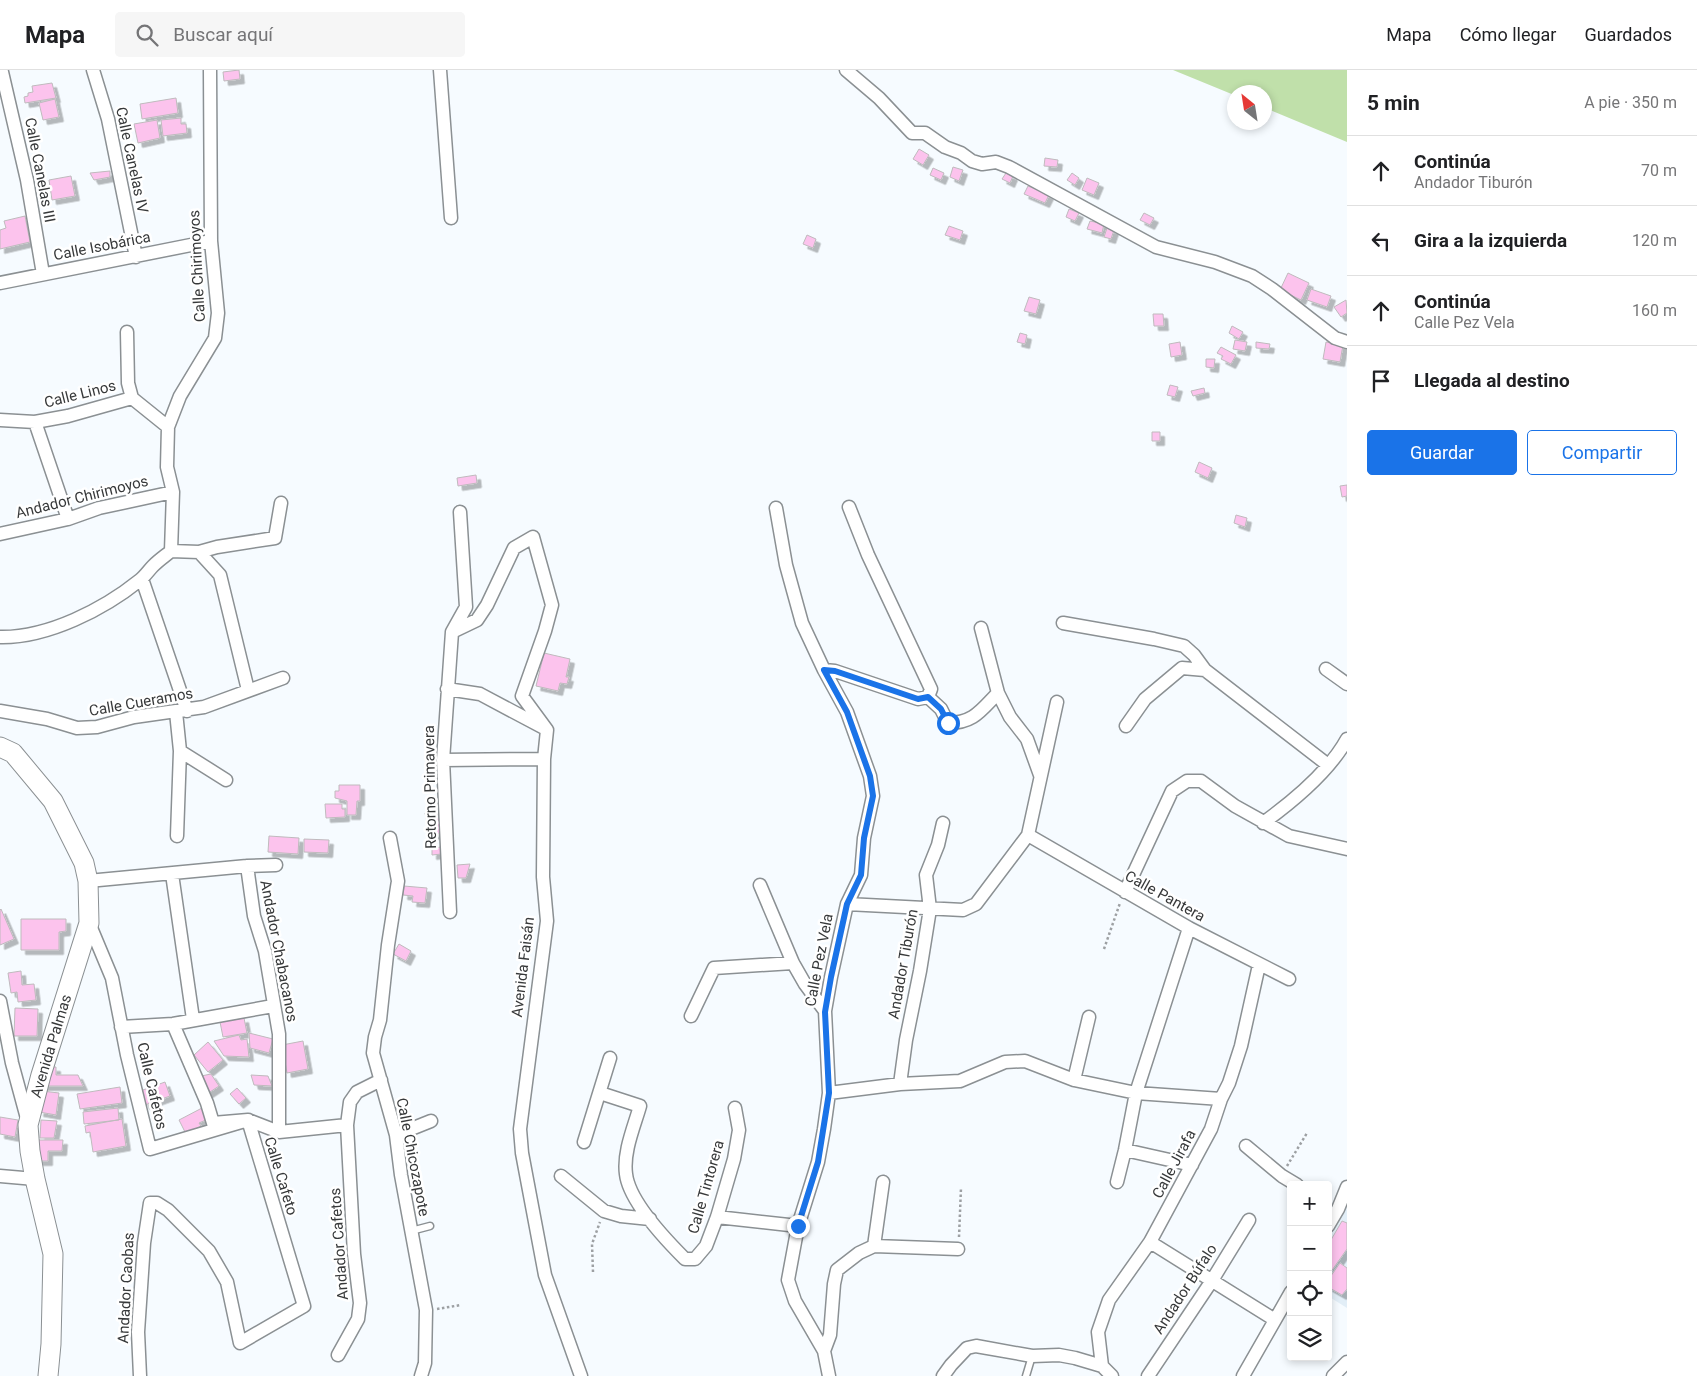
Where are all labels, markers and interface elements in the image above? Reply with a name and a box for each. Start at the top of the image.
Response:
search box [115,12,465,57]
text: Mapa [25,21,85,49]
icon: search [133,21,161,49]
text: Buscar aquí [173,23,273,46]
text: Mapa [1386,24,1432,45]
text: Cómo llegar [1460,24,1556,45]
text: Guardados [1584,24,1672,45]
north arrow [1227,85,1272,130]
text: 5 min [1367,91,1420,115]
text: A pie · 350 m [1584,93,1677,112]
street label: Calle Canelas IV [112,105,152,215]
street label: Calle Canelas III [21,116,59,224]
text: Continúa [1414,150,1491,173]
icon: ahead [1367,157,1395,185]
text: 70 m [1641,161,1677,180]
text: Andador Tiburón [1414,173,1533,192]
street label: Calle Chirimoyos [185,210,209,322]
icon: left [1367,227,1395,255]
street label: Calle Isobárica [52,228,152,264]
text: Gira a la izquierda [1414,229,1567,252]
text: 120 m [1632,231,1677,250]
text: Continúa [1414,290,1491,313]
icon: ahead [1367,297,1395,325]
text: 160 m [1632,301,1677,320]
text: Calle Pez Vela [1414,313,1515,332]
icon: arrive [1367,367,1395,395]
text: Llegada al destino [1414,369,1570,392]
street label: Calle Linos [42,376,118,412]
button: Guardar [1367,430,1517,475]
button: Compartir [1527,430,1677,475]
street label: Andador Chirimoyos [14,472,150,522]
street label: Calle Cueramos [88,684,194,720]
route start [937,712,960,735]
street label: Retorno Primavera [420,725,440,849]
street label: Calle Pantera [1122,867,1208,925]
street label: Andador Chabacanos [256,879,302,1023]
street label: Andador Tiburón [884,908,922,1020]
street label: Calle Pez Vela [801,912,837,1008]
street label: Avenida Faisán [508,916,538,1018]
street label: Avenida Palmas [27,992,75,1100]
street label: Calle Cafetos [133,1041,171,1131]
street label: Calle Chicozapote [393,1096,433,1218]
street label: Calle Jirafa [1148,1127,1200,1201]
street label: Calle Cafeto [261,1135,301,1217]
street label: Calle Tintorera [684,1138,728,1236]
map controls [1287,1181,1332,1361]
button: + [1287,1181,1332,1226]
street label: Andador Cafetos [326,1187,352,1301]
route end [787,1215,810,1238]
button: − [1287,1226,1332,1271]
street label: Andador Caobas [114,1232,138,1344]
street label: Andador Búfalo [1149,1241,1221,1337]
button: locate [1287,1271,1332,1316]
button: layers [1287,1316,1332,1361]

